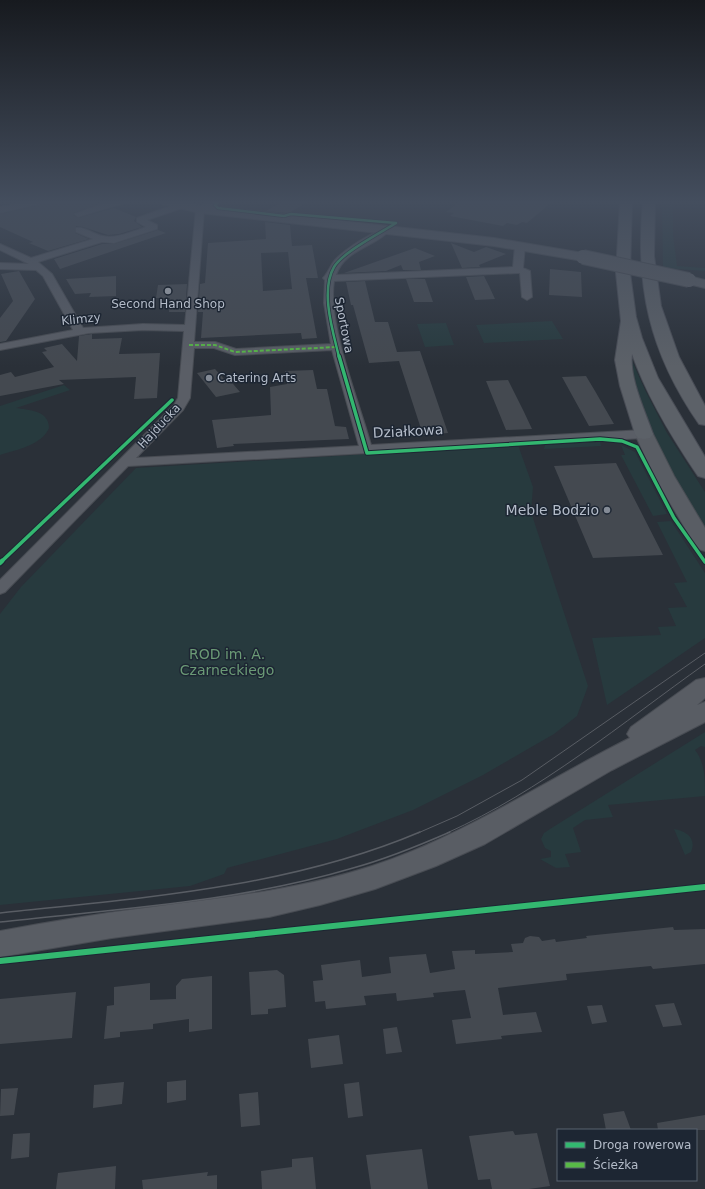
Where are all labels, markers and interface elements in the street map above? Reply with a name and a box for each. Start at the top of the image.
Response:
marker: Second Hand Shop [163,286,173,296]
street label: Sportowa [332,296,356,354]
place label: Second Hand Shop [111,297,225,311]
street label: Klimzy [61,310,101,328]
place label: Catering Arts [217,371,296,385]
marker: Catering Arts [204,373,214,383]
street label: Hajducka [135,401,183,451]
street label: Działkowa [372,421,444,441]
place label: Meble Bodzio [506,502,599,518]
marker: Meble Bodzio [602,505,612,515]
park label: ROD im. A. Czarneckiego [180,646,274,678]
legend [557,1129,697,1181]
text: Droga rowerowa [593,1138,691,1152]
text: Ścieżka [593,1157,638,1172]

